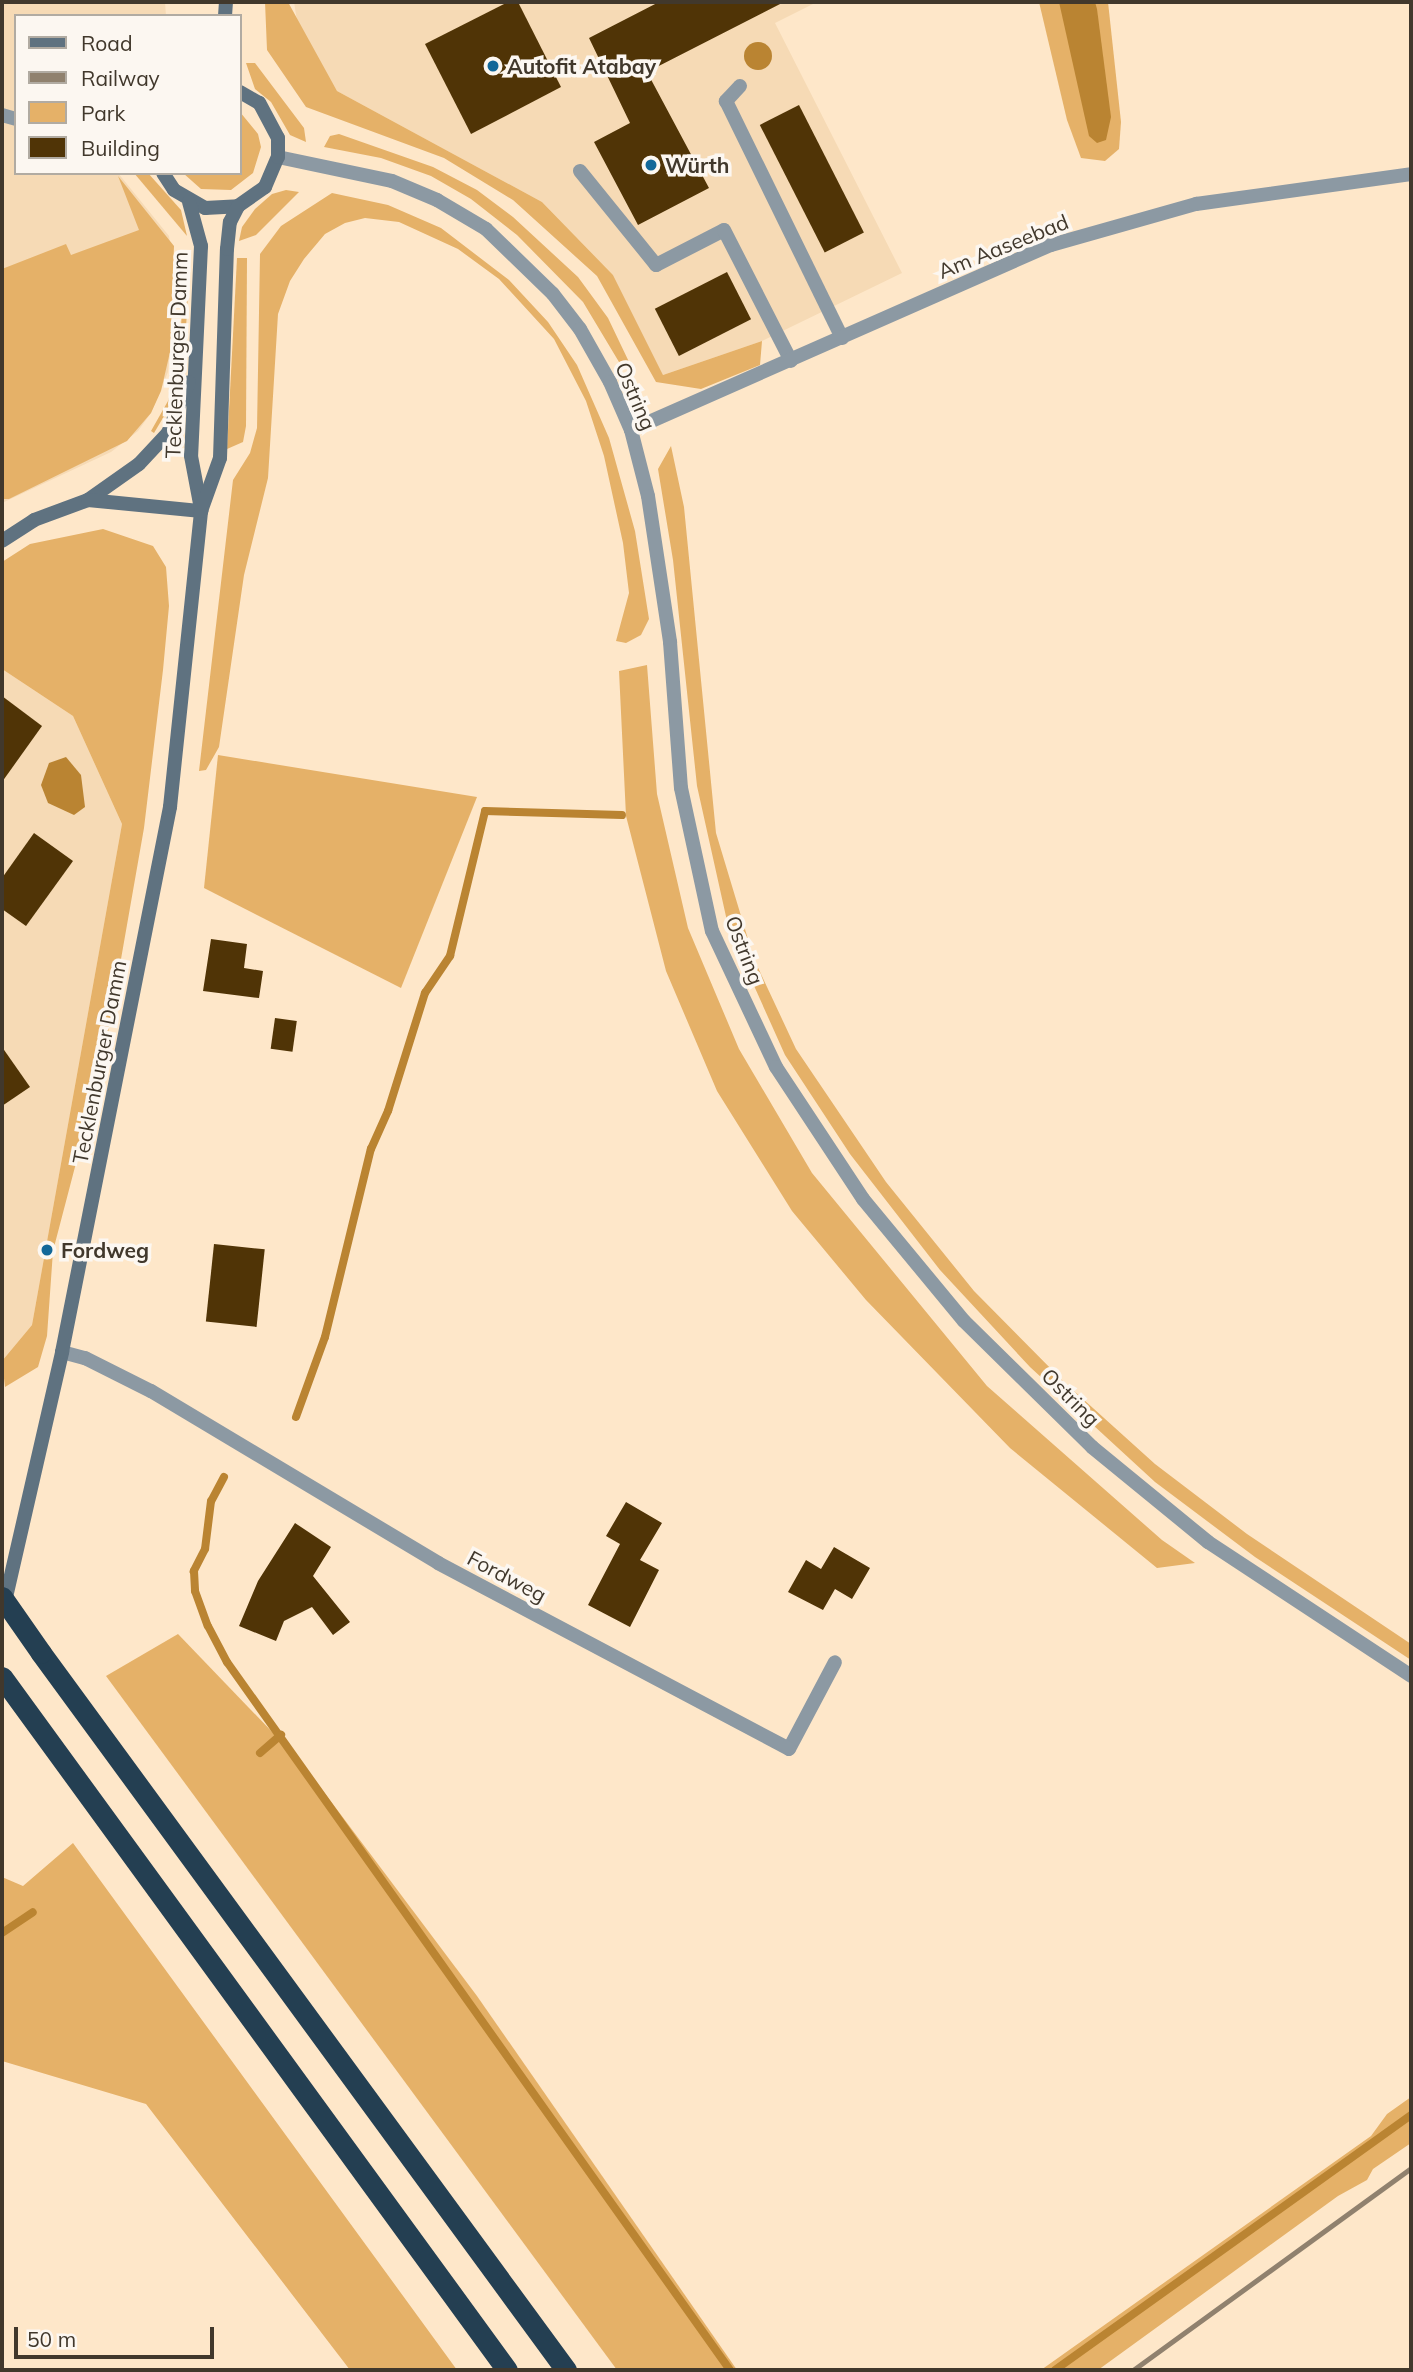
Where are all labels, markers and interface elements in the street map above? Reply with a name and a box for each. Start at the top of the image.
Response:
legend [14,14,242,175]
text: Road [81,30,132,56]
place label: Autofit Atabay [507,53,656,79]
marker: Autofit Atabay [485,58,501,74]
text: Railway [81,65,160,91]
text: Park [81,100,125,126]
text: Building [81,135,160,161]
place label: Würth [665,152,729,178]
marker: Würth [643,157,659,173]
street label: Am Aaseebad [934,208,1072,284]
street label: Tecklenburger Damm [160,251,192,459]
street label: Ostring [610,358,662,434]
street label: Ostring [720,912,770,988]
street label: Tecklenburger Damm [67,958,131,1166]
place label: Fordweg [61,1237,149,1263]
marker: Fordweg [39,1242,55,1258]
street label: Ostring [1037,1363,1105,1431]
street label: Fordweg [463,1545,551,1607]
scale bar [18,2312,217,2356]
text: 50 m [27,2326,76,2352]

